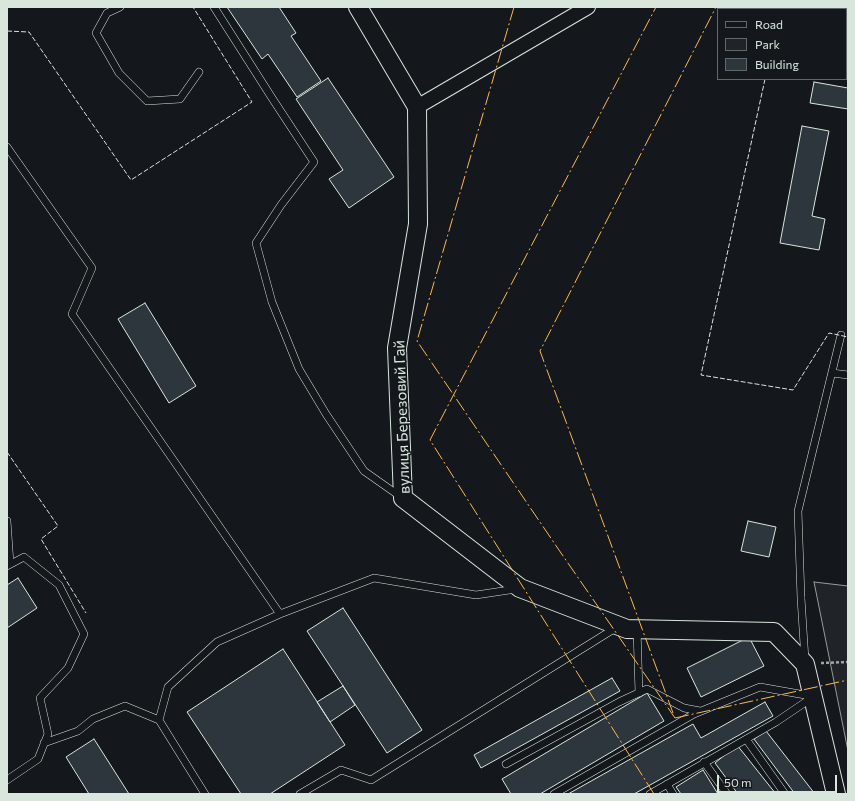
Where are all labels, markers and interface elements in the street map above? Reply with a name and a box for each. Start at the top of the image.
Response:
legend [717,8,847,80]
text: Road [755,17,783,31]
text: Park [755,37,780,51]
text: Building [755,57,799,71]
street label: вулиця Березовий Гай [390,340,414,494]
scale bar [719,767,839,793]
text: 50 m [724,775,752,789]

